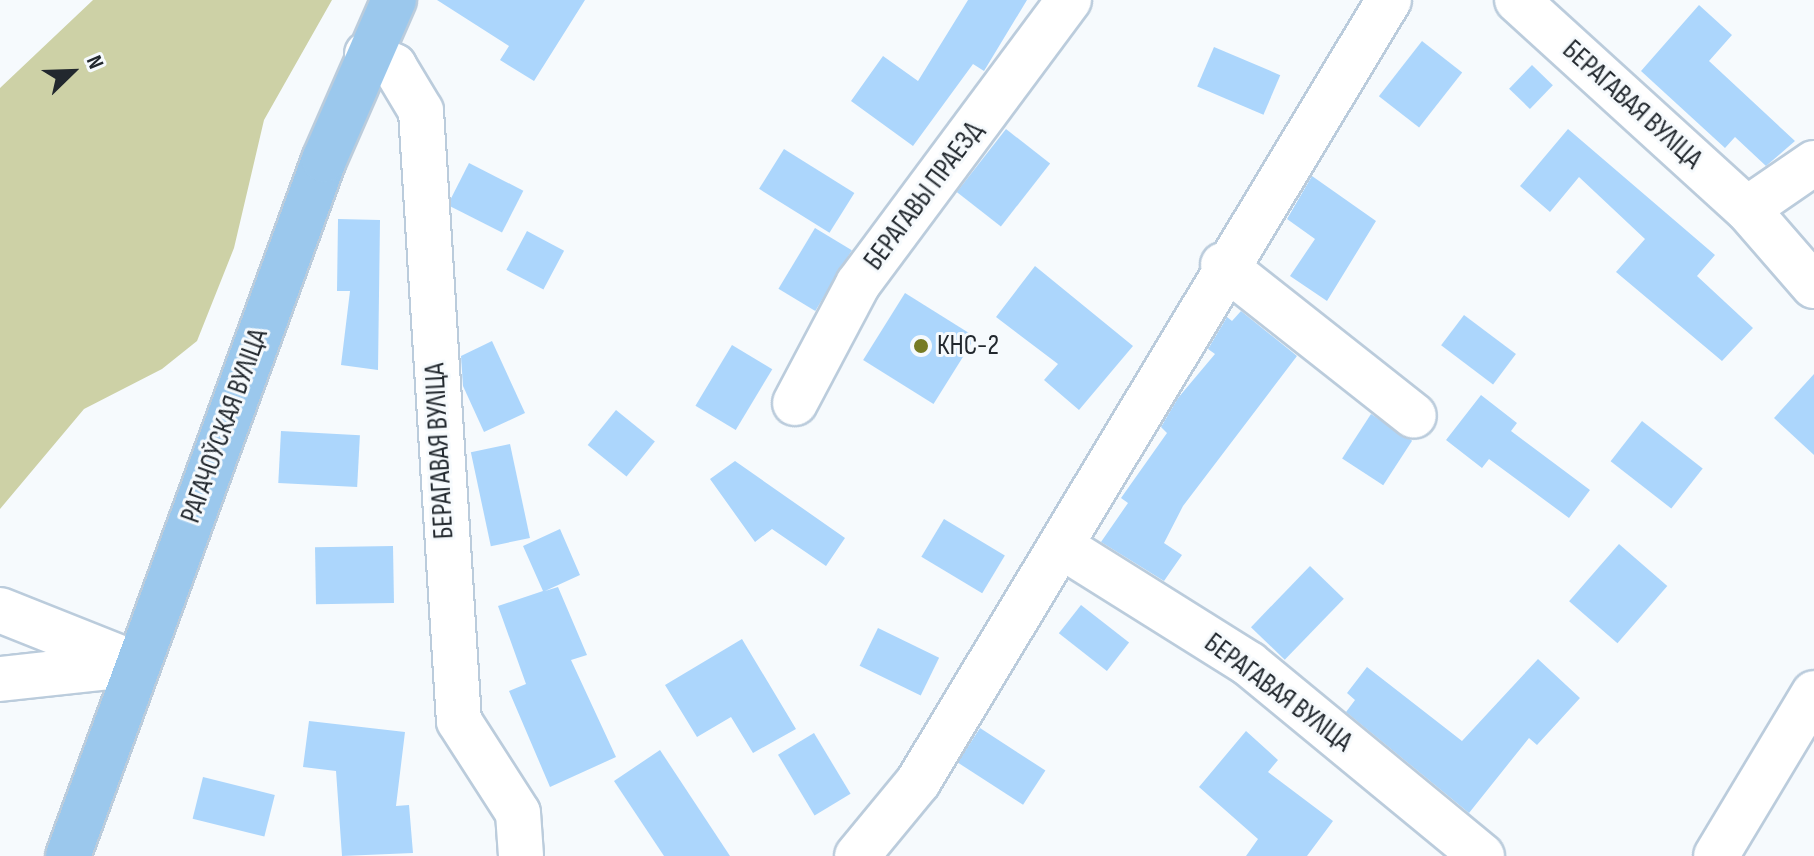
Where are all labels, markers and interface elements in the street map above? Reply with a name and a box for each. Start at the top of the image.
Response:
north arrow [32,32,112,112]
street label: БЕРАГАВАЯ ВУЛІЦА [1555,34,1709,176]
text: N [80,52,109,73]
street label: БЕРАГАВЫ ПРАЕЗД [857,115,991,277]
street label: РАГАЧОЎСКАЯ ВУЛІЦА [174,324,276,528]
place label: КНС-2 [937,329,999,363]
marker: КНС-2 [912,337,930,355]
street label: БЕРАГАВАЯ ВУЛІЦА [419,362,461,540]
street label: БЕРАГАВАЯ ВУЛІЦА [1197,627,1359,759]

